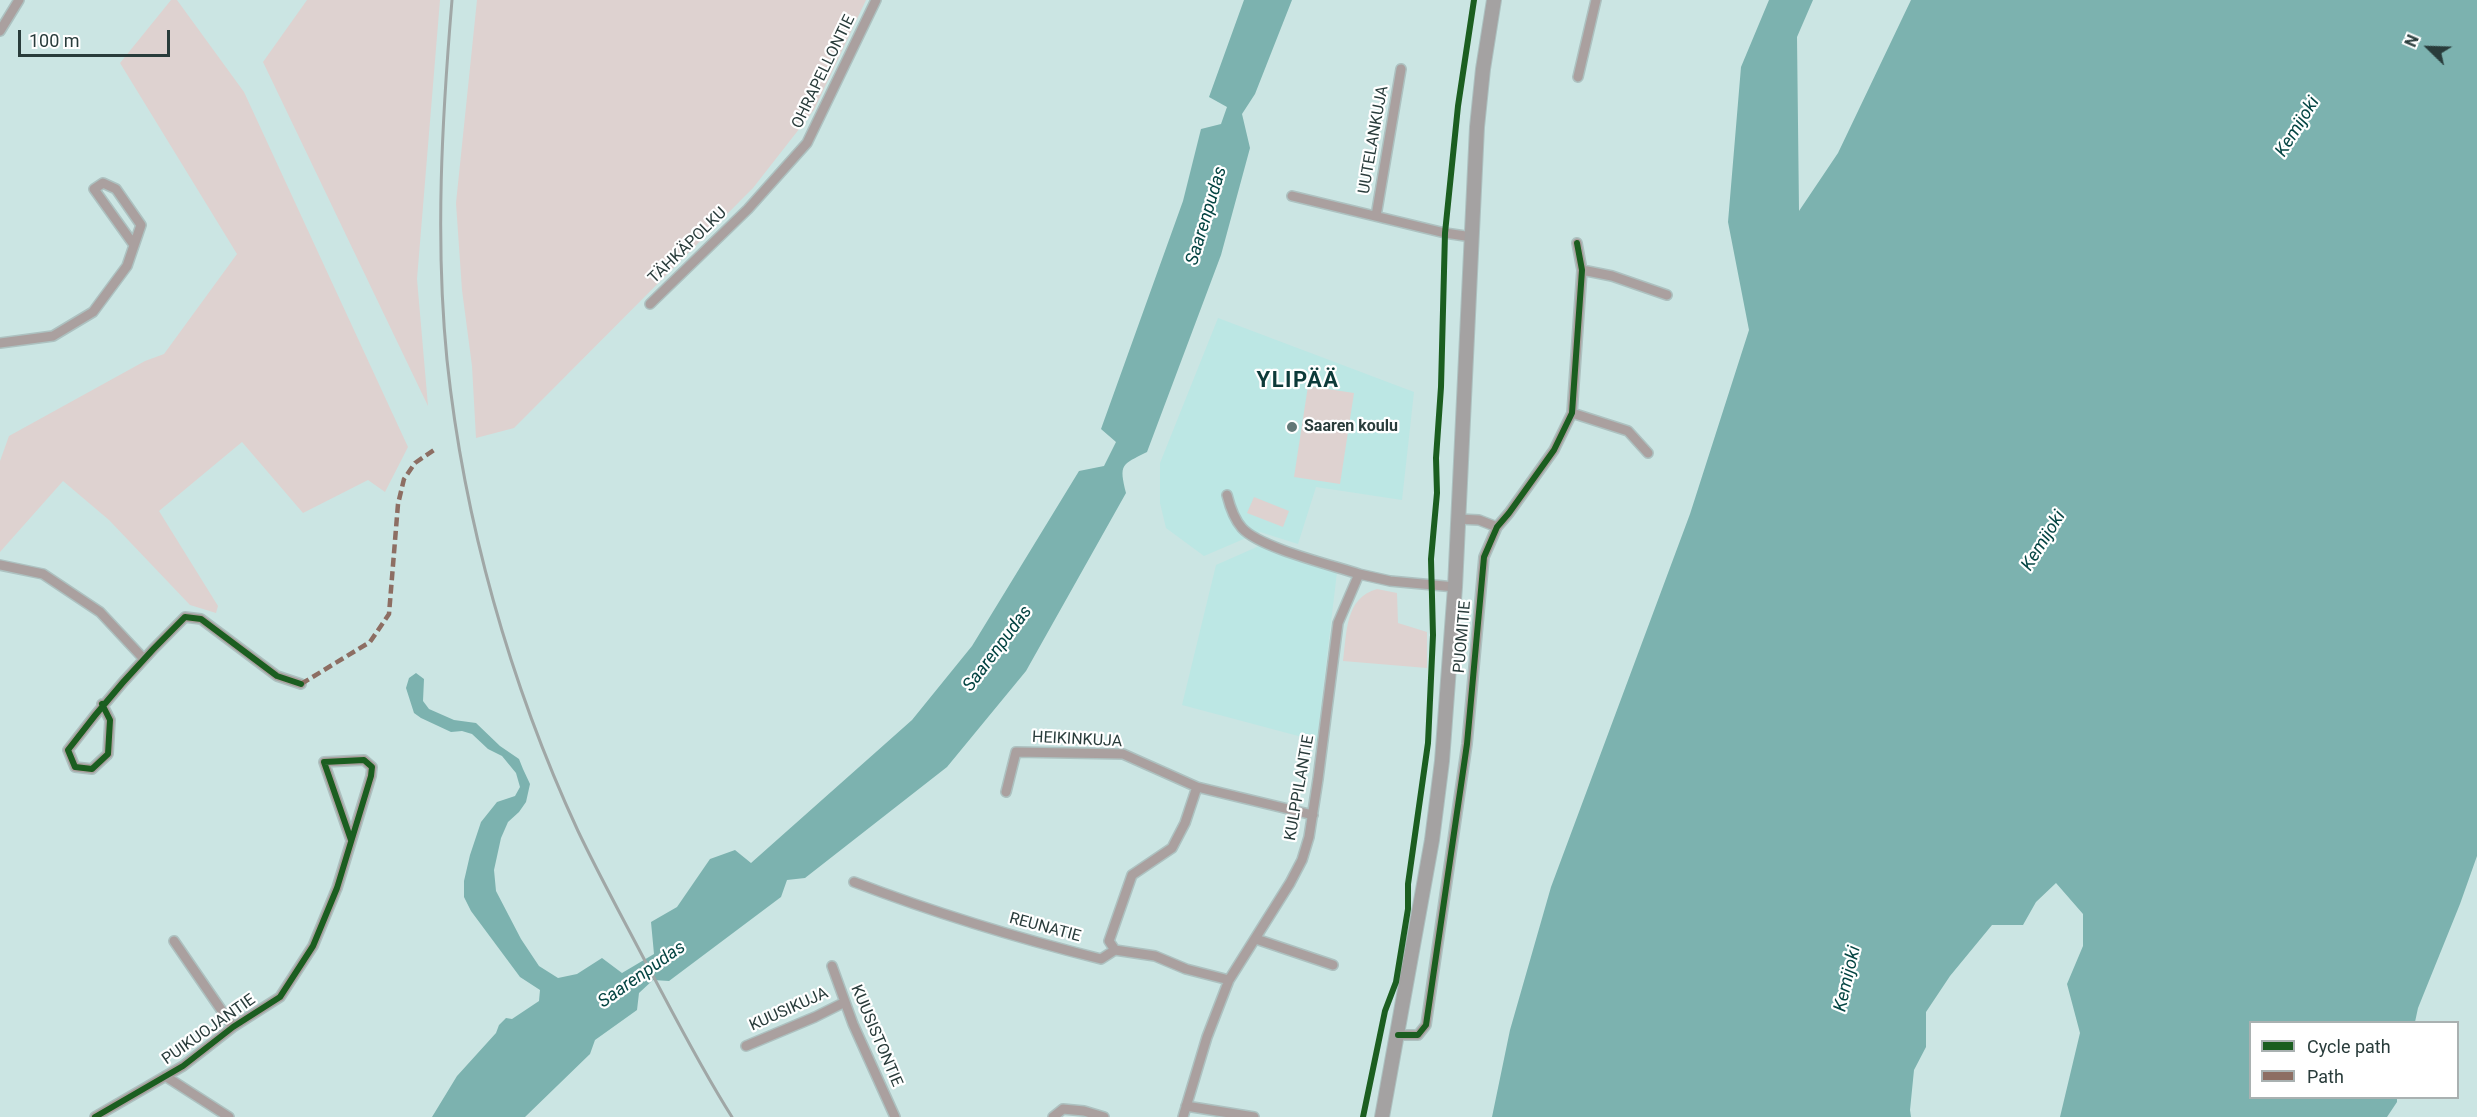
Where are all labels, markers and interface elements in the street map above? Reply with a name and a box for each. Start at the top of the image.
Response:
street label: OHRAPELLONTIE [788,12,860,132]
scale bar [21,18,172,56]
north arrow [2399,18,2459,78]
text: 100 m [29,30,80,51]
text: N [2401,32,2423,50]
street label: UUTELANKUJA [1355,84,1393,196]
water label: Kemijoki [2271,93,2325,161]
water label: Saarenpudas [1182,164,1232,268]
street label: TÄHKÄPOLKU [645,204,731,288]
district label: YLIPÄÄ [1257,368,1339,394]
place label: Saaren koulu [1304,417,1398,437]
marker: Saaren koulu [1285,420,1299,434]
water label: Kemijoki [2017,507,2071,575]
street label: PUOMITIE [1450,600,1476,674]
water label: Saarenpudas [959,602,1037,696]
street label: HEIKINKUJA [1031,728,1123,752]
street label: KULPPILANTIE [1281,734,1319,842]
street label: REUNATIE [1007,909,1083,947]
water label: Saarenpudas [594,937,690,1013]
water label: Kemijoki [1830,944,1866,1014]
street label: KUUSISTONTIE [846,982,906,1090]
street label: KUUSIKUJA [747,984,831,1036]
street label: PUIKUOJANTIE [159,991,259,1069]
legend [2249,1021,2459,1099]
text: Cycle path [2307,1036,2391,1057]
text: Path [2307,1066,2344,1087]

